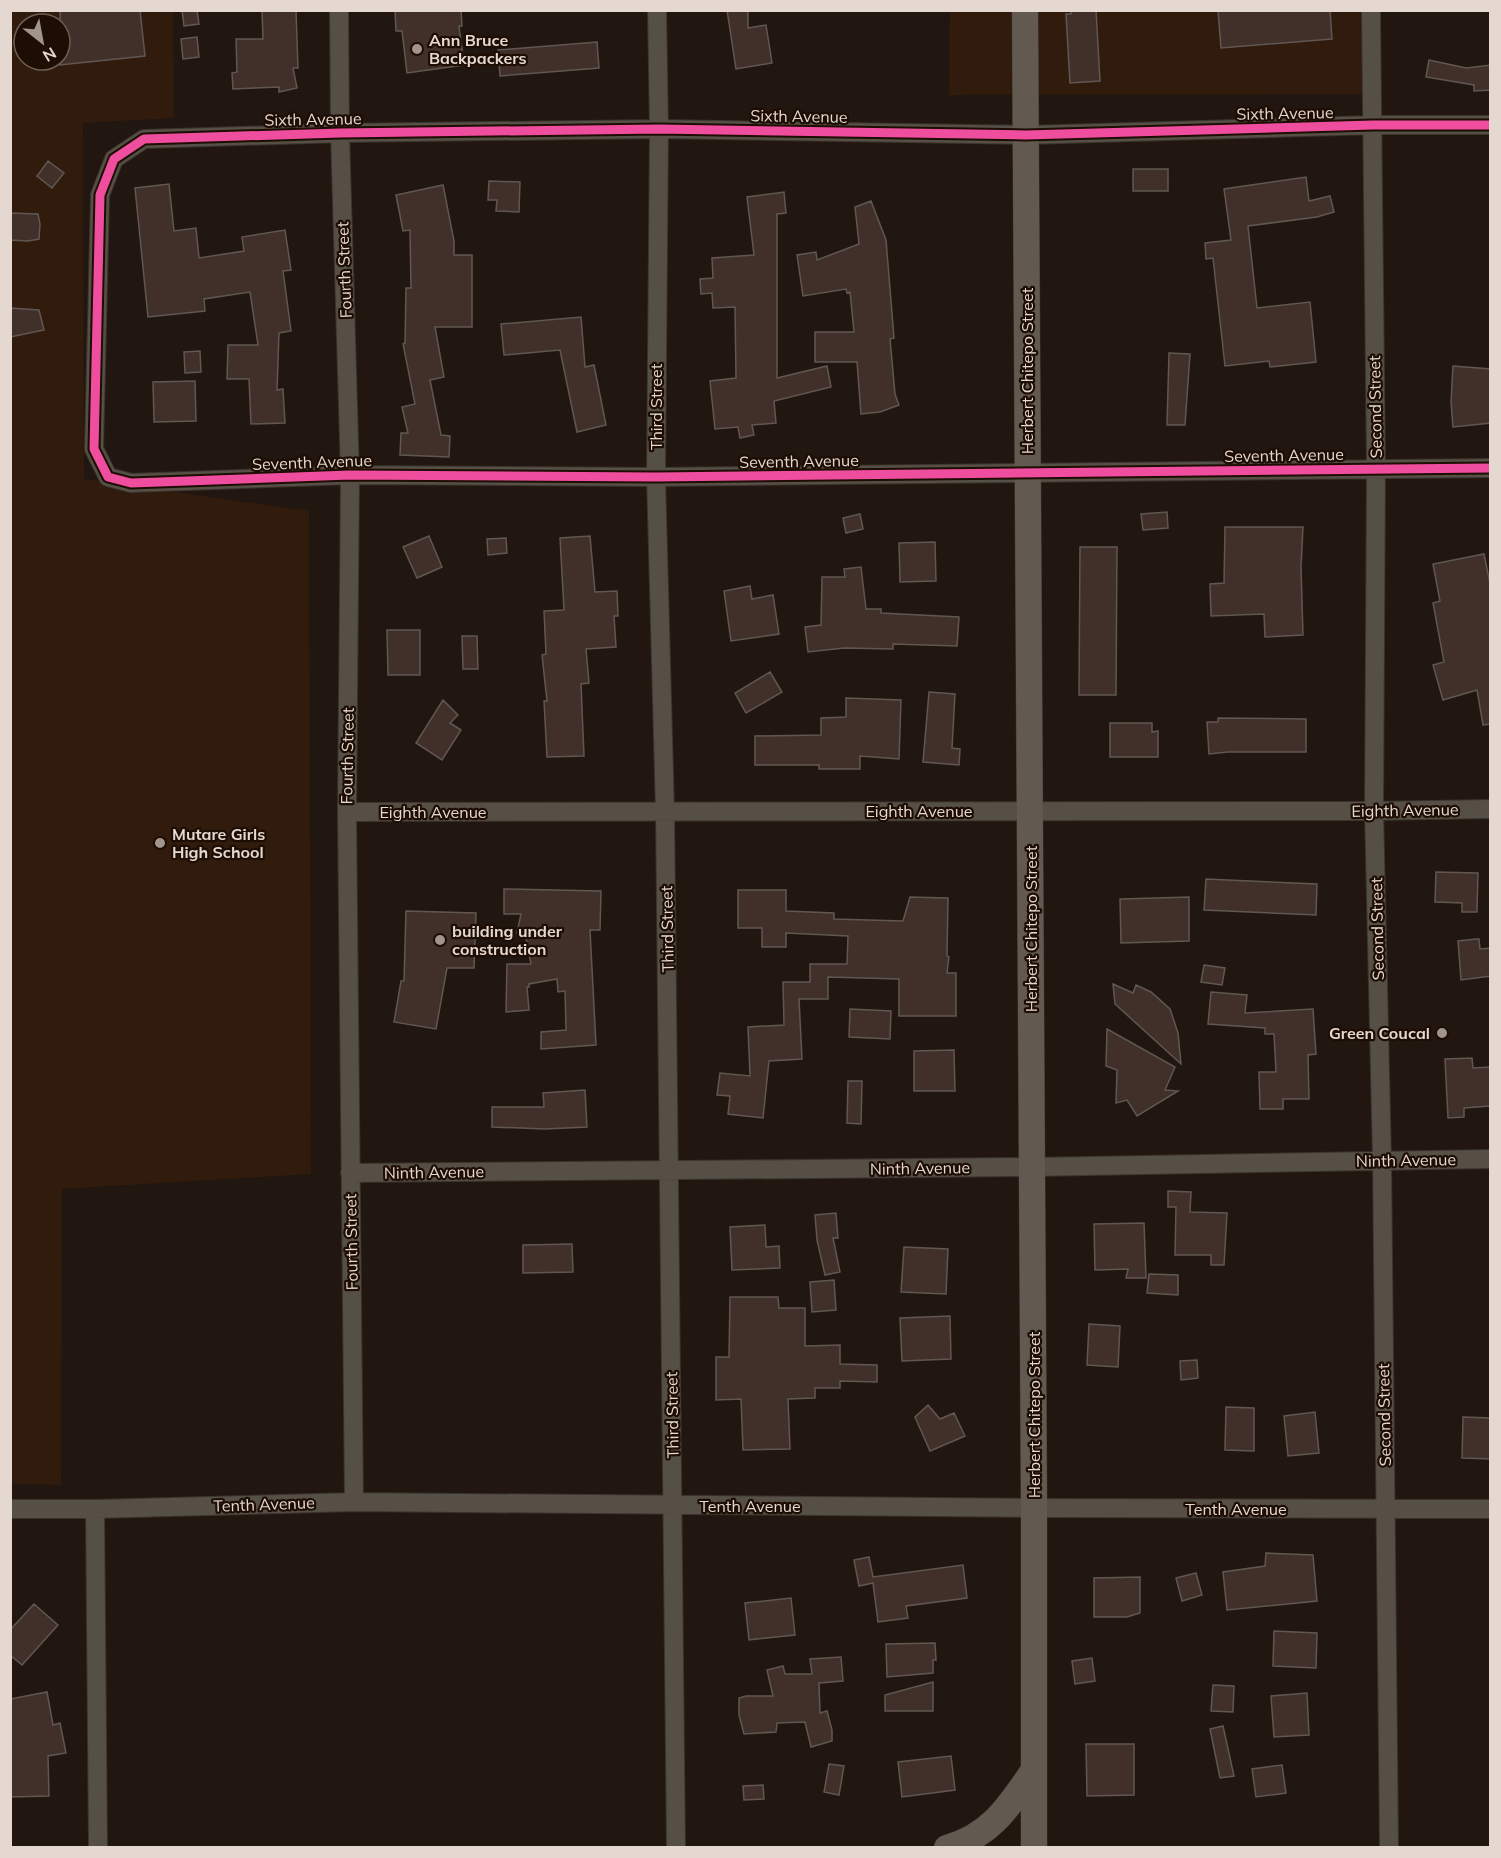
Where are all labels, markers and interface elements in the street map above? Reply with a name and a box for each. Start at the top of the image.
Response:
north arrow [12,12,72,72]
place label: Ann Bruce Backpackers [429,30,526,68]
marker: Ann Bruce Backpackers [410,42,424,56]
text: N [39,43,60,67]
street label: Sixth Avenue [1236,102,1334,124]
street label: Sixth Avenue [750,105,848,127]
street label: Sixth Avenue [264,108,362,130]
street label: Fourth Street [332,221,356,319]
street label: Herbert Chitepo Street [1017,287,1037,454]
street label: Second Street [1364,355,1386,459]
street label: Third Street [646,363,666,450]
street label: Seventh Avenue [1224,444,1344,466]
street label: Seventh Avenue [252,450,372,474]
street label: Seventh Avenue [739,450,859,472]
street label: Fourth Street [336,707,358,805]
street label: Eighth Avenue [1351,799,1459,821]
street label: Eighth Avenue [865,801,973,821]
street label: Eighth Avenue [379,802,487,822]
place label: Mutare Girls High School [172,824,265,862]
marker: Mutare Girls High School [153,836,167,850]
street label: Herbert Chitepo Street [1021,845,1041,1012]
street label: Second Street [1366,877,1388,981]
street label: Third Street [656,885,678,972]
place label: building under construction [452,921,563,959]
marker: building under construction [433,933,447,947]
place label: Green Coucal [1329,1023,1430,1043]
marker: Green Coucal [1435,1026,1449,1040]
street label: Ninth Avenue [1356,1149,1456,1171]
street label: Ninth Avenue [870,1157,970,1179]
street label: Ninth Avenue [384,1161,484,1183]
street label: Fourth Street [340,1193,362,1291]
street label: Herbert Chitepo Street [1024,1331,1044,1498]
street label: Second Street [1373,1363,1395,1467]
street label: Third Street [661,1371,683,1458]
street label: Tenth Avenue [213,1492,315,1516]
street label: Tenth Avenue [699,1496,801,1516]
street label: Tenth Avenue [1185,1499,1287,1519]

